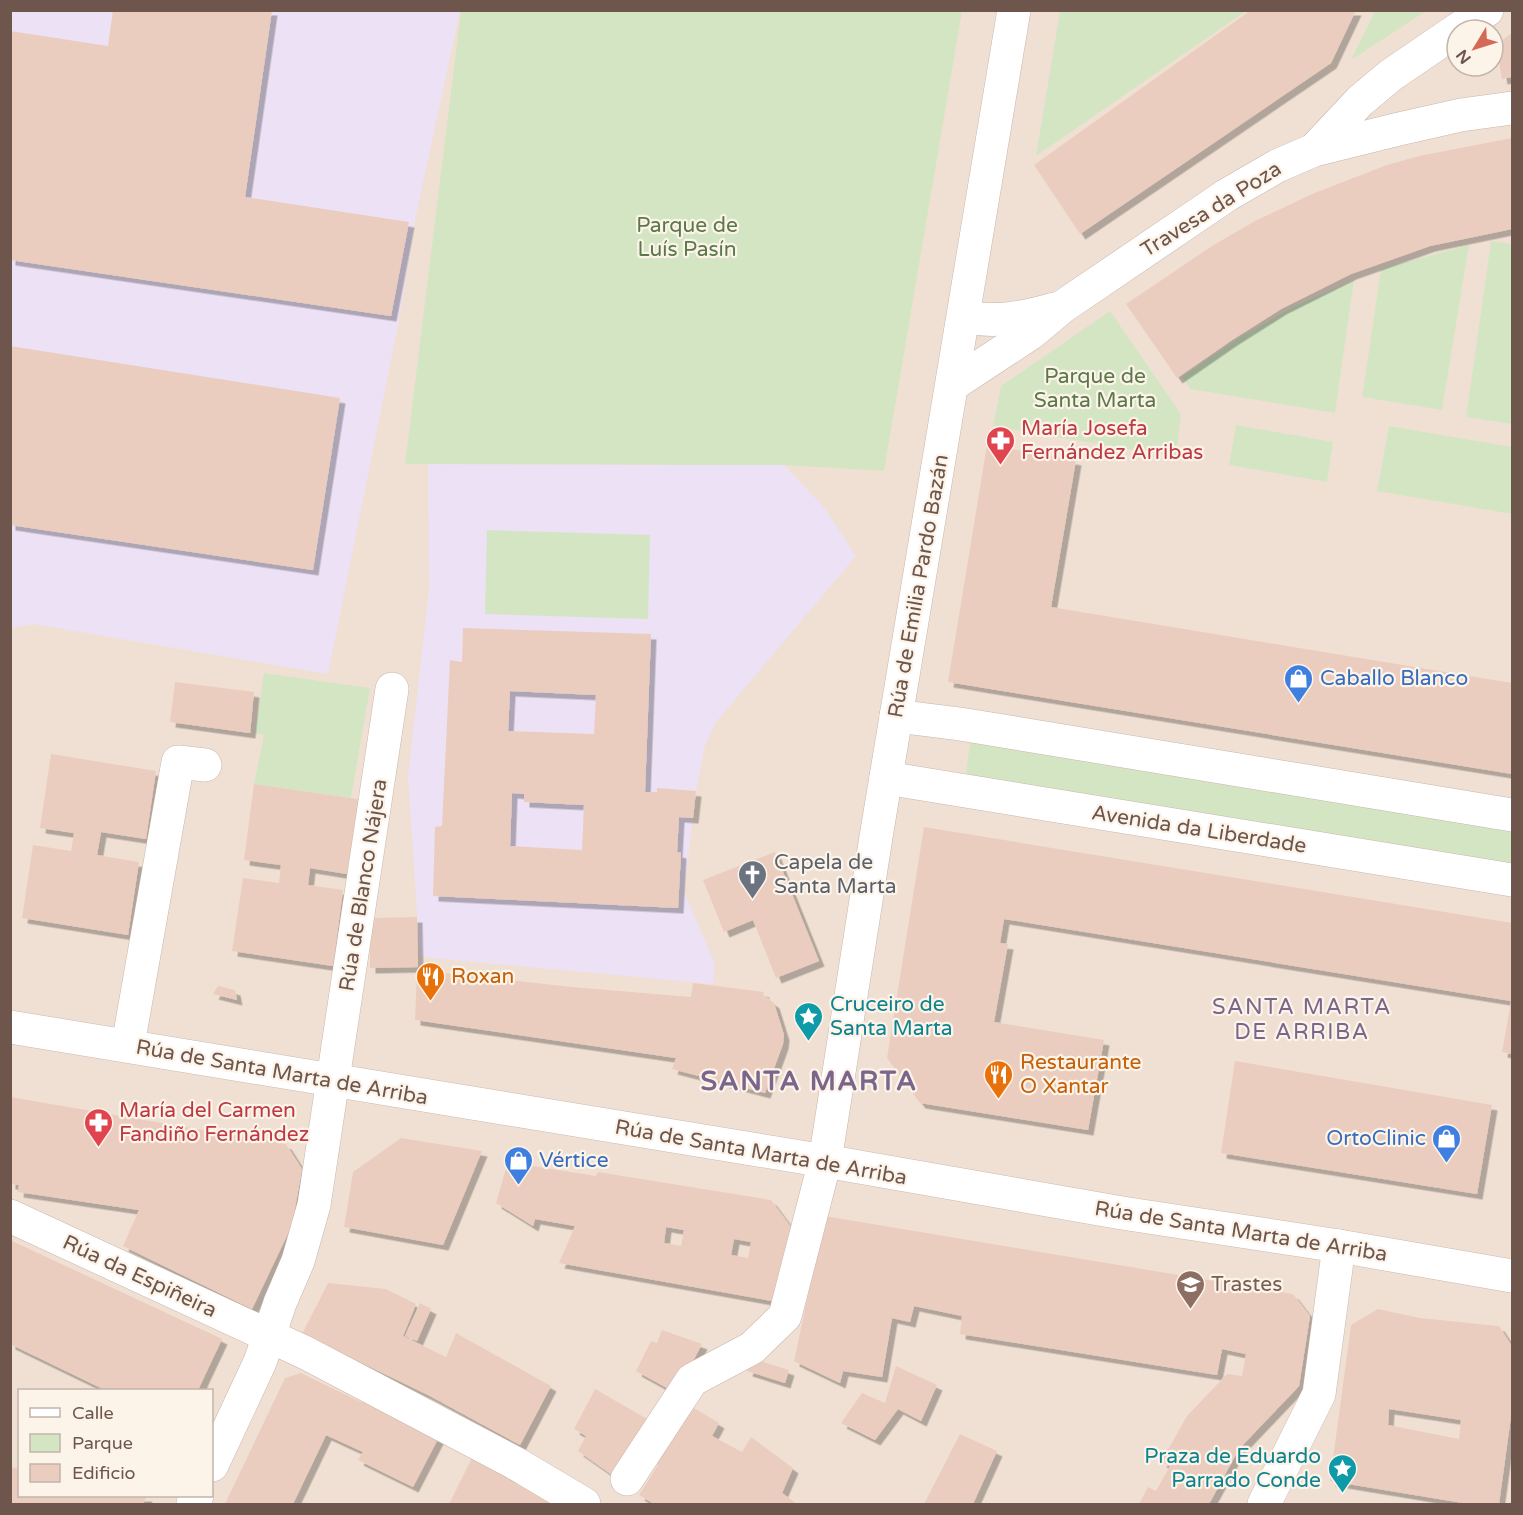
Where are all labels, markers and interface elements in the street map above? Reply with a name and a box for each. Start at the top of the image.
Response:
north arrow [1445,18,1505,78]
text: N [1452,45,1476,68]
street label: Travesa da Poza [1136,156,1286,263]
park label: Parque de Luís Pasín [636,213,738,262]
park label: Parque de Santa Marta [1034,364,1156,413]
place label: María Josefa Fernández Arribas [1021,416,1203,465]
pharmacy icon: María Josefa Fernández Arribas [984,424,1016,466]
street label: Rúa de Emilia Pardo Bazán [883,452,954,720]
shop icon: Caballo Blanco [1283,662,1315,704]
place label: Caballo Blanco [1320,666,1468,691]
street label: Rúa de Blanco Nájera [334,777,393,993]
street label: Avenida da Liberdade [1090,800,1308,859]
place label: Capela de Santa Marta [774,850,897,899]
church icon: Capela de Santa Marta [737,858,769,900]
restaurant icon: Roxan [414,960,446,1002]
place label: Roxan [451,964,514,989]
place label: Cruceiro de Santa Marta [830,992,953,1041]
district label: SANTA MARTA DE ARRIBA [1212,994,1392,1045]
place icon: Cruceiro de Santa Marta [793,1000,825,1042]
street label: Rúa de Santa Marta de Arriba [134,1034,430,1111]
place label: Restaurante O Xantar [1020,1050,1142,1099]
restaurant icon: Restaurante O Xantar [983,1058,1015,1100]
district label: SANTA MARTA [700,1065,918,1098]
place label: María del Carmen Fandiño Fernández [119,1098,309,1147]
pharmacy icon: María del Carmen Fandiño Fernández [82,1106,114,1148]
street label: Rúa de Santa Marta de Arriba [613,1114,909,1191]
shop icon: OrtoClinic [1431,1122,1463,1164]
place label: OrtoClinic [1326,1126,1426,1151]
shop icon: Vértice [502,1144,534,1186]
place label: Vértice [539,1148,609,1173]
street label: Rúa de Santa Marta de Arriba [1093,1196,1389,1267]
street label: Rúa da Espiñeira [59,1230,221,1323]
school or university icon: Trastes [1174,1268,1206,1310]
place label: Trastes [1211,1272,1282,1297]
legend [18,1389,213,1497]
text: Calle [72,1402,114,1424]
text: Parque [72,1432,133,1454]
place label: Praza de Eduardo Parrado Conde [1144,1444,1321,1493]
place icon: Praza de Eduardo Parrado Conde [1326,1452,1358,1494]
text: Edificio [72,1462,136,1484]

